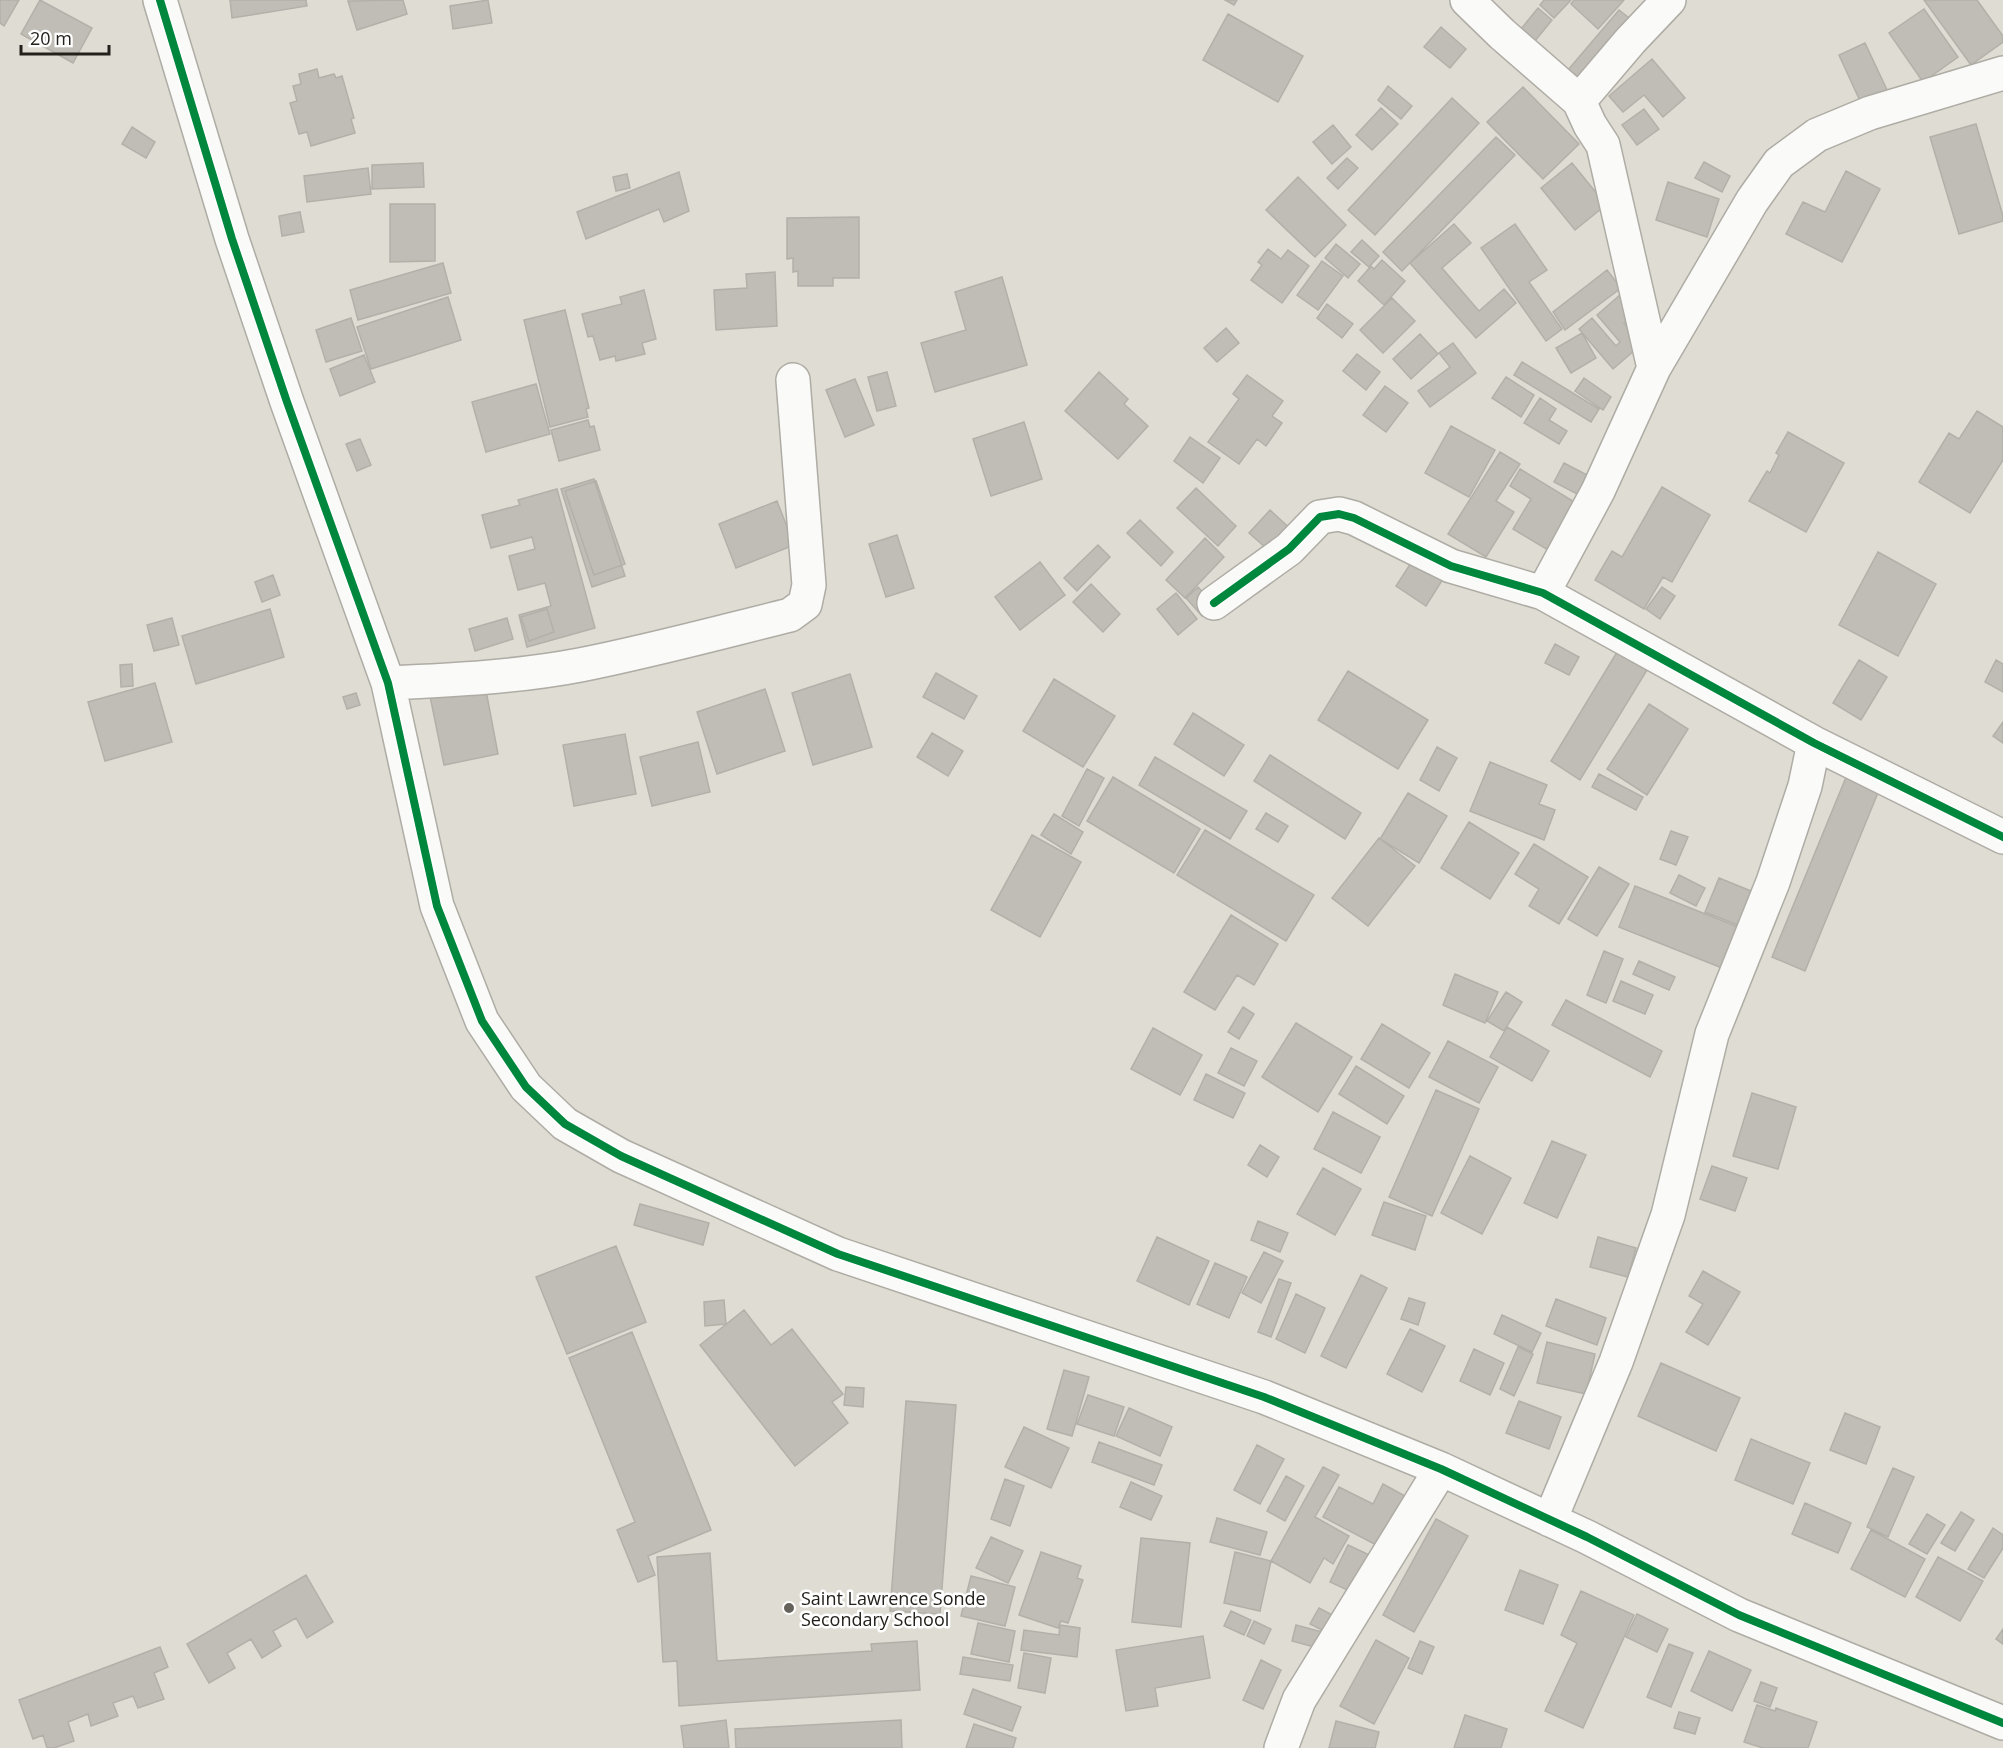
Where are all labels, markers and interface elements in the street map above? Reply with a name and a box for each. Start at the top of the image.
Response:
scale bar [21,18,110,56]
text: 20 m [30,26,72,50]
place label: Saint Lawrence Sonde Secondary School [801,1586,986,1631]
marker: Saint Lawrence Sonde Secondary School [782,1601,796,1615]

